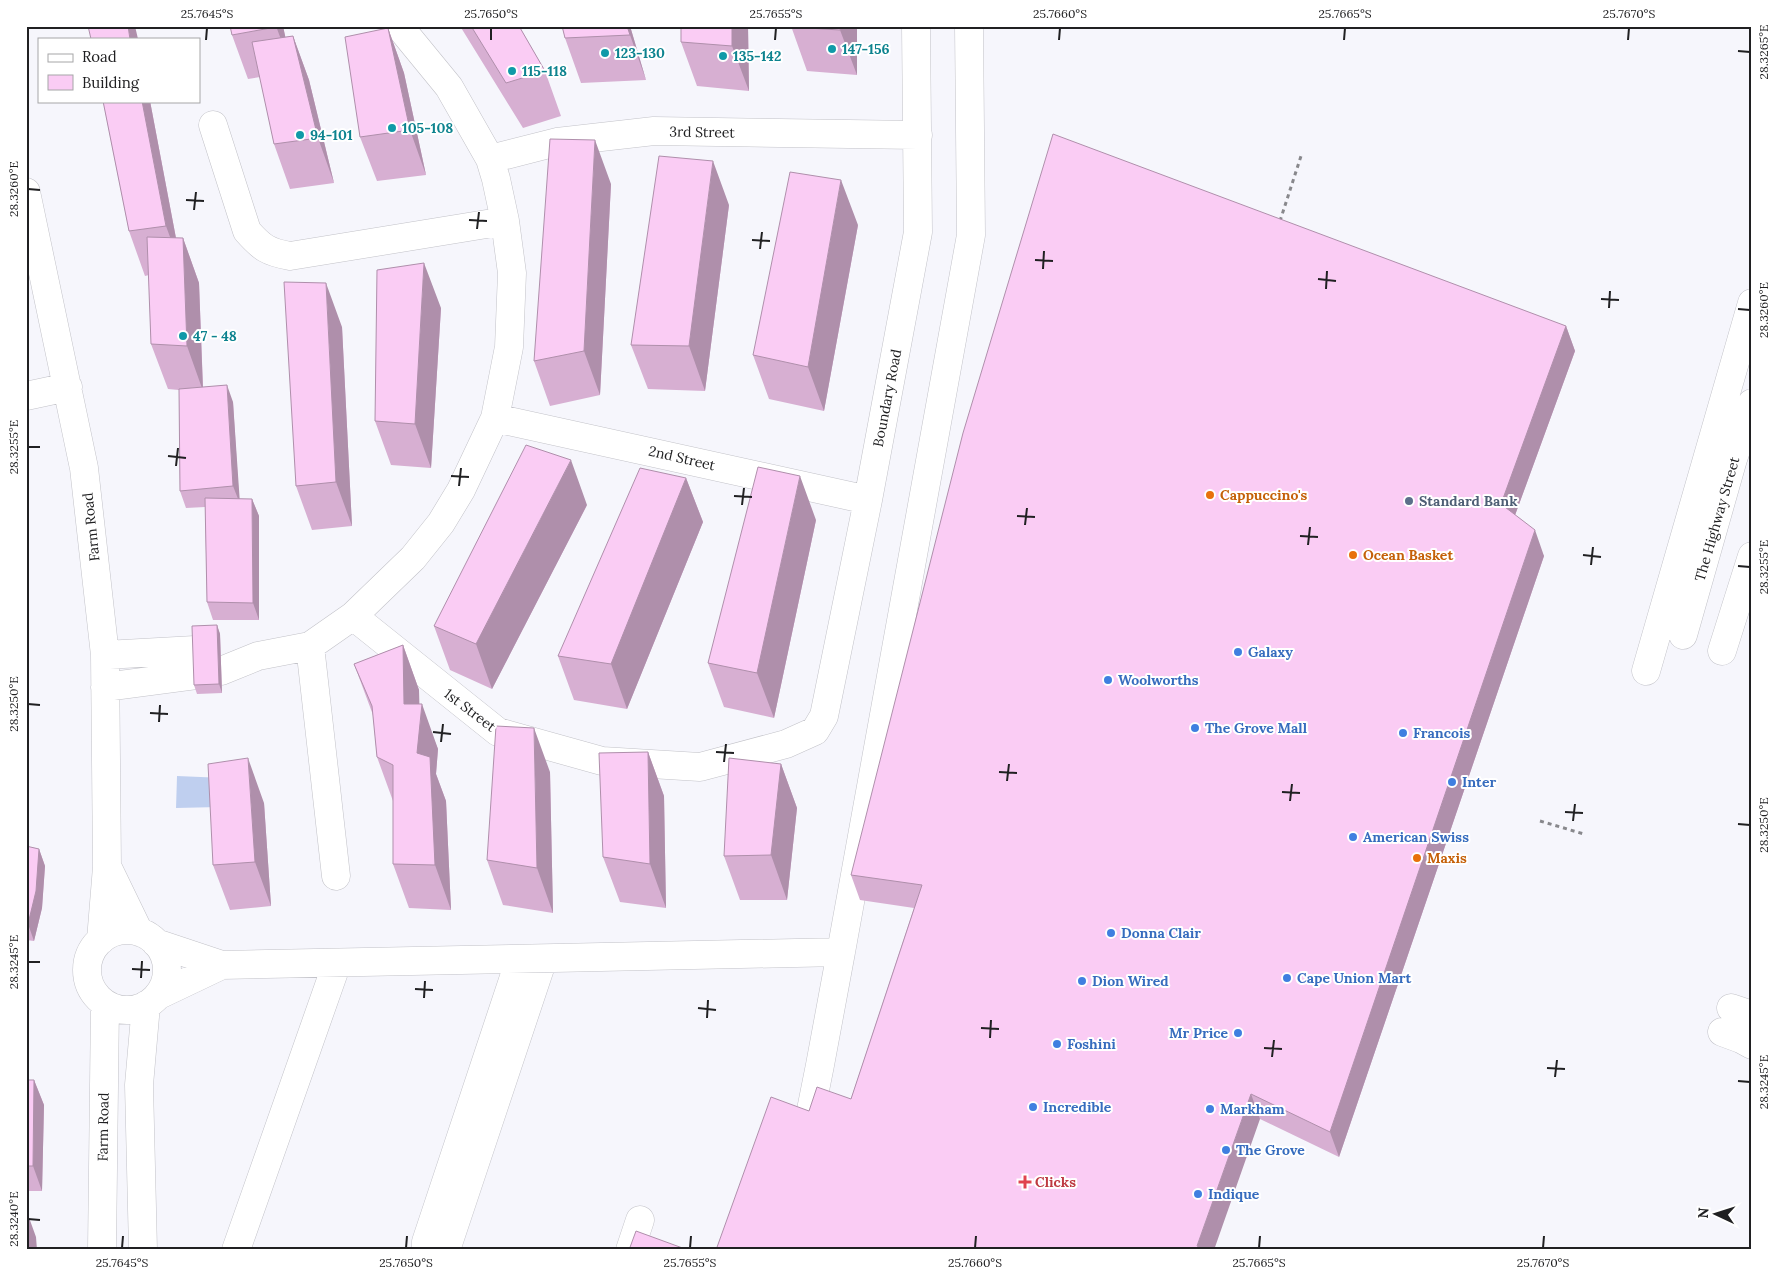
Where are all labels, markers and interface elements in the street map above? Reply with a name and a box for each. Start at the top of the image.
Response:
text: 25.7645°S [181,6,234,21]
text: 25.7650°S [464,6,518,21]
text: 25.7655°S [750,6,803,21]
text: 25.7660°S [1033,6,1087,21]
text: 25.7665°S [1318,6,1372,21]
text: 25.7670°S [1603,6,1655,21]
text: 28.3265°E [1756,24,1771,80]
legend [38,38,200,102]
place label: 147-156 [842,40,890,58]
marker: 147-156 [826,43,838,55]
place label: 123-130 [615,44,665,62]
text: Road [82,47,117,66]
marker: 123-130 [599,47,611,59]
place label: 135-142 [733,47,781,65]
marker: 135-142 [717,50,729,62]
place label: 115-118 [522,62,567,80]
marker: 115-118 [506,65,518,77]
text: Building [82,73,140,92]
place label: 105-108 [402,119,453,137]
marker: 105-108 [386,122,398,134]
street label: 3rd Street [669,122,735,142]
place label: 94-101 [310,126,353,144]
marker: 94-101 [294,129,306,141]
text: 28.3260°E [6,161,21,217]
text: 28.3260°E [1756,282,1771,338]
place label: 47 - 48 [193,327,237,345]
marker: 47 - 48 [177,330,189,342]
street label: Boundary Road [869,348,905,448]
text: 28.3255°E [6,420,21,474]
street label: 2nd Street [647,442,718,475]
street label: The Highway Street [1691,454,1744,583]
place label: Cappuccino's [1220,486,1307,504]
marker: Cappuccino's [1204,489,1216,501]
street label: Farm Road [78,492,104,562]
place label: Standard Bank [1419,492,1518,510]
marker: Standard Bank [1403,495,1415,507]
text: 28.3255°E [1756,540,1771,594]
place label: Ocean Basket [1363,546,1453,564]
marker: Ocean Basket [1347,549,1359,561]
place label: Galaxy [1248,643,1293,661]
marker: Galaxy [1232,646,1244,658]
place label: Woolworths [1118,671,1199,689]
marker: Woolworths [1102,674,1114,686]
text: 28.3250°E [6,676,21,732]
street label: 1st Street [440,685,500,736]
place label: The Grove Mall [1205,719,1308,737]
marker: The Grove Mall [1189,722,1201,734]
place label: Francois [1413,724,1470,742]
marker: Francois [1397,727,1409,739]
place label: Inter [1462,773,1496,791]
marker: Inter [1446,776,1458,788]
text: 28.3250°E [1756,797,1771,853]
place label: American Swiss [1363,828,1469,846]
marker: American Swiss [1347,831,1359,843]
place label: Maxis [1427,849,1467,867]
marker: Maxis [1411,852,1423,864]
place label: Donna Clair [1121,924,1201,942]
marker: Donna Clair [1105,927,1117,939]
text: 28.3245°E [6,935,21,989]
place label: Cape Union Mart [1297,969,1411,987]
place label: Dion Wired [1092,972,1169,990]
marker: Cape Union Mart [1281,972,1293,984]
marker: Dion Wired [1076,975,1088,987]
place label: Mr Price [1169,1024,1228,1042]
marker: Mr Price [1232,1027,1244,1039]
place label: Foshini [1067,1035,1116,1053]
marker: Foshini [1051,1038,1063,1050]
text: 28.3245°E [1756,1055,1771,1109]
street label: Farm Road [93,1092,113,1162]
place label: Incredible [1043,1098,1112,1116]
place label: Markham [1220,1100,1285,1118]
marker: Incredible [1027,1101,1039,1113]
marker: Markham [1204,1103,1216,1115]
place label: The Grove [1236,1141,1305,1159]
marker: The Grove [1220,1144,1232,1156]
place label: Clicks [1035,1173,1076,1191]
marker: Clicks [1019,1176,1031,1188]
place label: Indique [1208,1185,1260,1203]
marker: Indique [1192,1188,1204,1200]
north arrow [1690,1188,1740,1238]
text: 28.3240°E [6,1191,21,1247]
text: N [1694,1207,1712,1219]
text: 25.7645°S [96,1255,149,1270]
text: 25.7650°S [379,1255,433,1270]
text: 25.7655°S [664,1255,717,1270]
text: 25.7660°S [948,1255,1002,1270]
text: 25.7665°S [1232,1255,1286,1270]
text: 25.7670°S [1517,1255,1569,1270]

